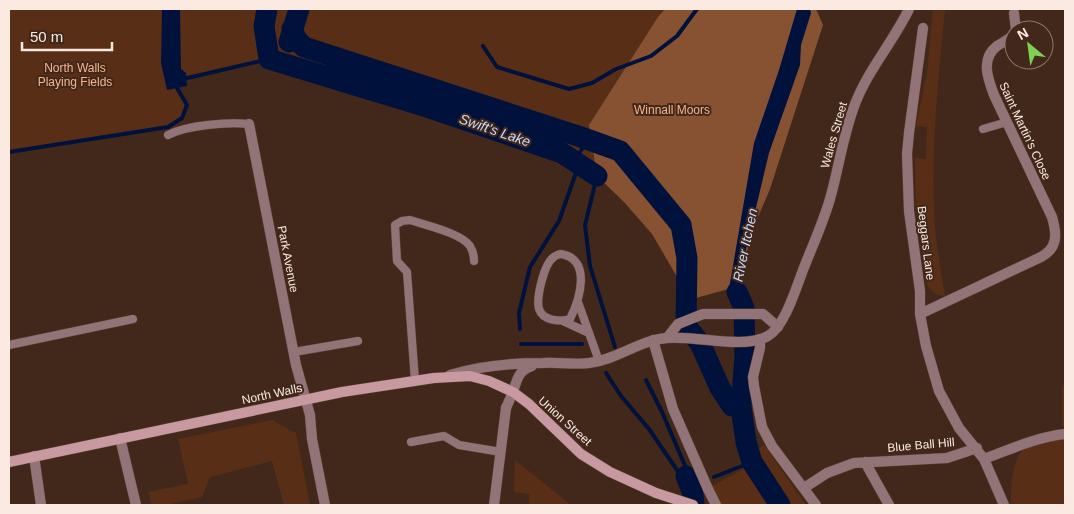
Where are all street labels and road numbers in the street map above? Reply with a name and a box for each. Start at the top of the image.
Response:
street label: Saint Martin's Close [996,80,1054,182]
street label: Wales Street [818,100,850,170]
street label: Beggars Lane [914,205,938,281]
street label: Park Avenue [275,224,301,294]
street label: North Walls [240,381,304,407]
street label: Union Street [536,393,595,449]
street label: Blue Ball Hill [887,435,955,455]

